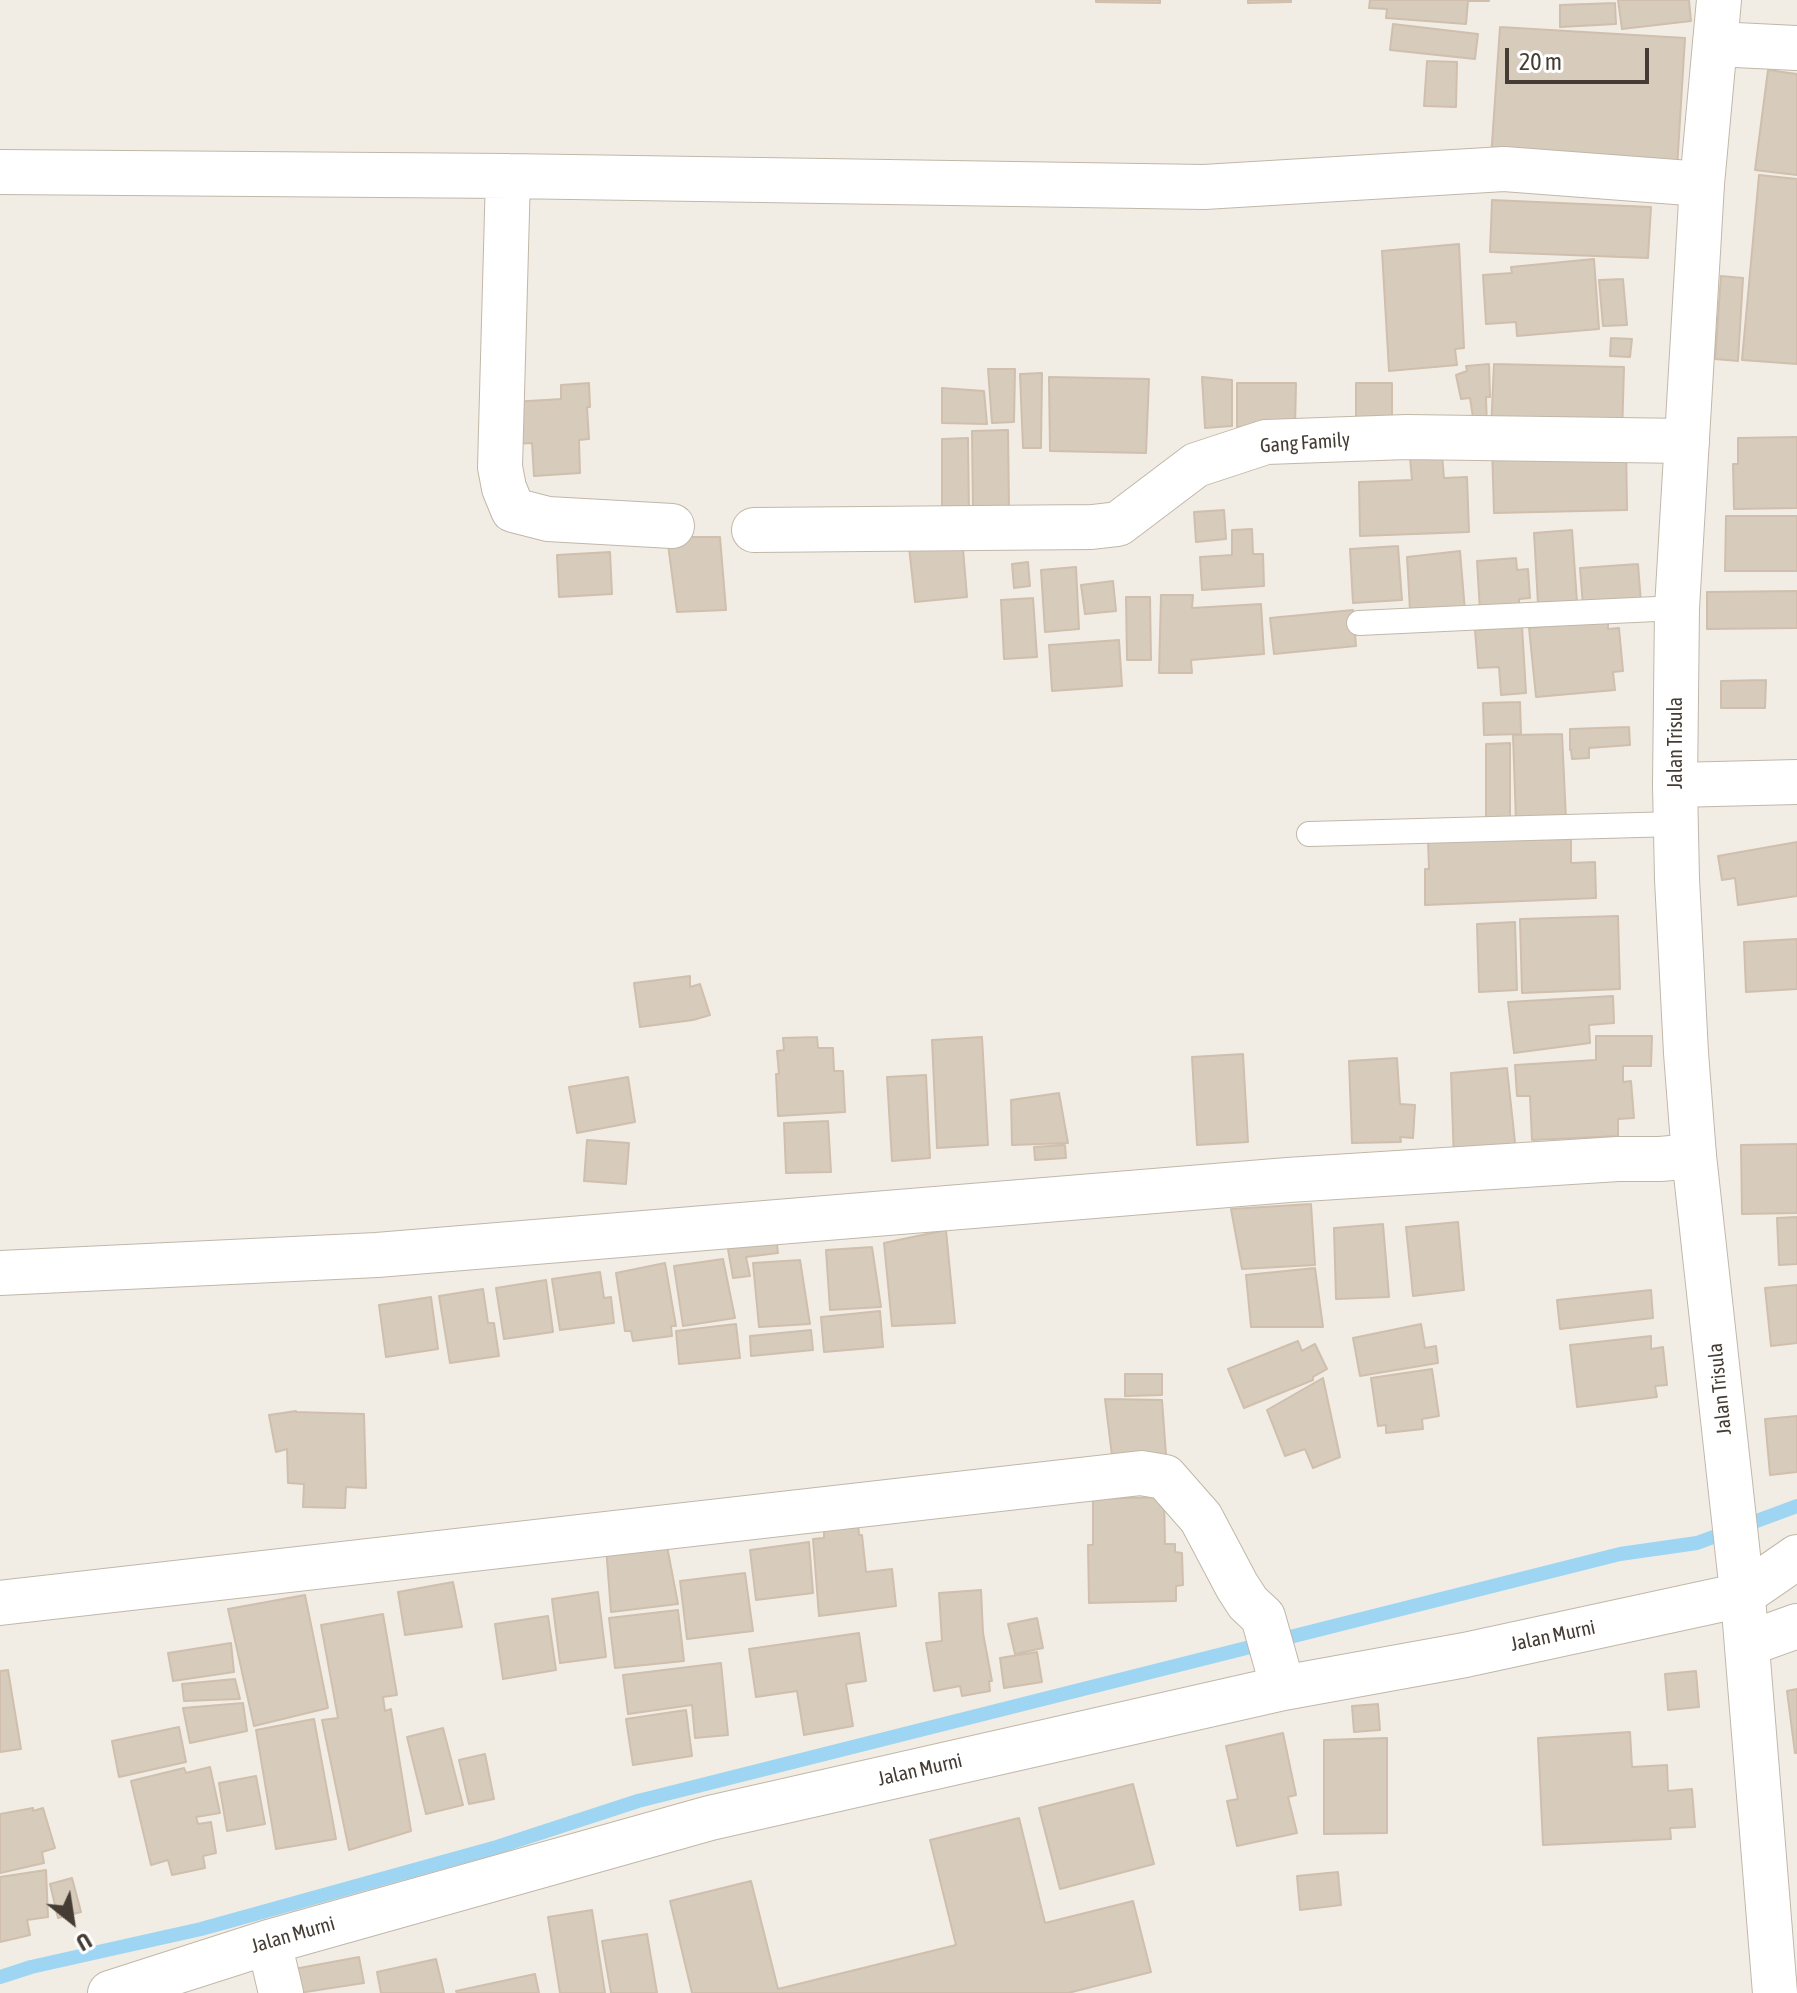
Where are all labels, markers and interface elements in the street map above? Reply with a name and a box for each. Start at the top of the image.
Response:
scale bar [1509,32,1653,82]
text: 20 m [1519,48,1562,75]
street label: Gang Family [1259,428,1351,458]
street label: Jalan Trisula [1664,697,1688,789]
street label: Jalan Trisula [1703,1342,1737,1436]
street label: Jalan Murni [1508,1615,1598,1657]
street label: Jalan Murni [875,1749,965,1791]
north arrow [32,1881,112,1961]
street label: Jalan Murni [248,1912,338,1958]
text: U [72,1927,96,1956]

